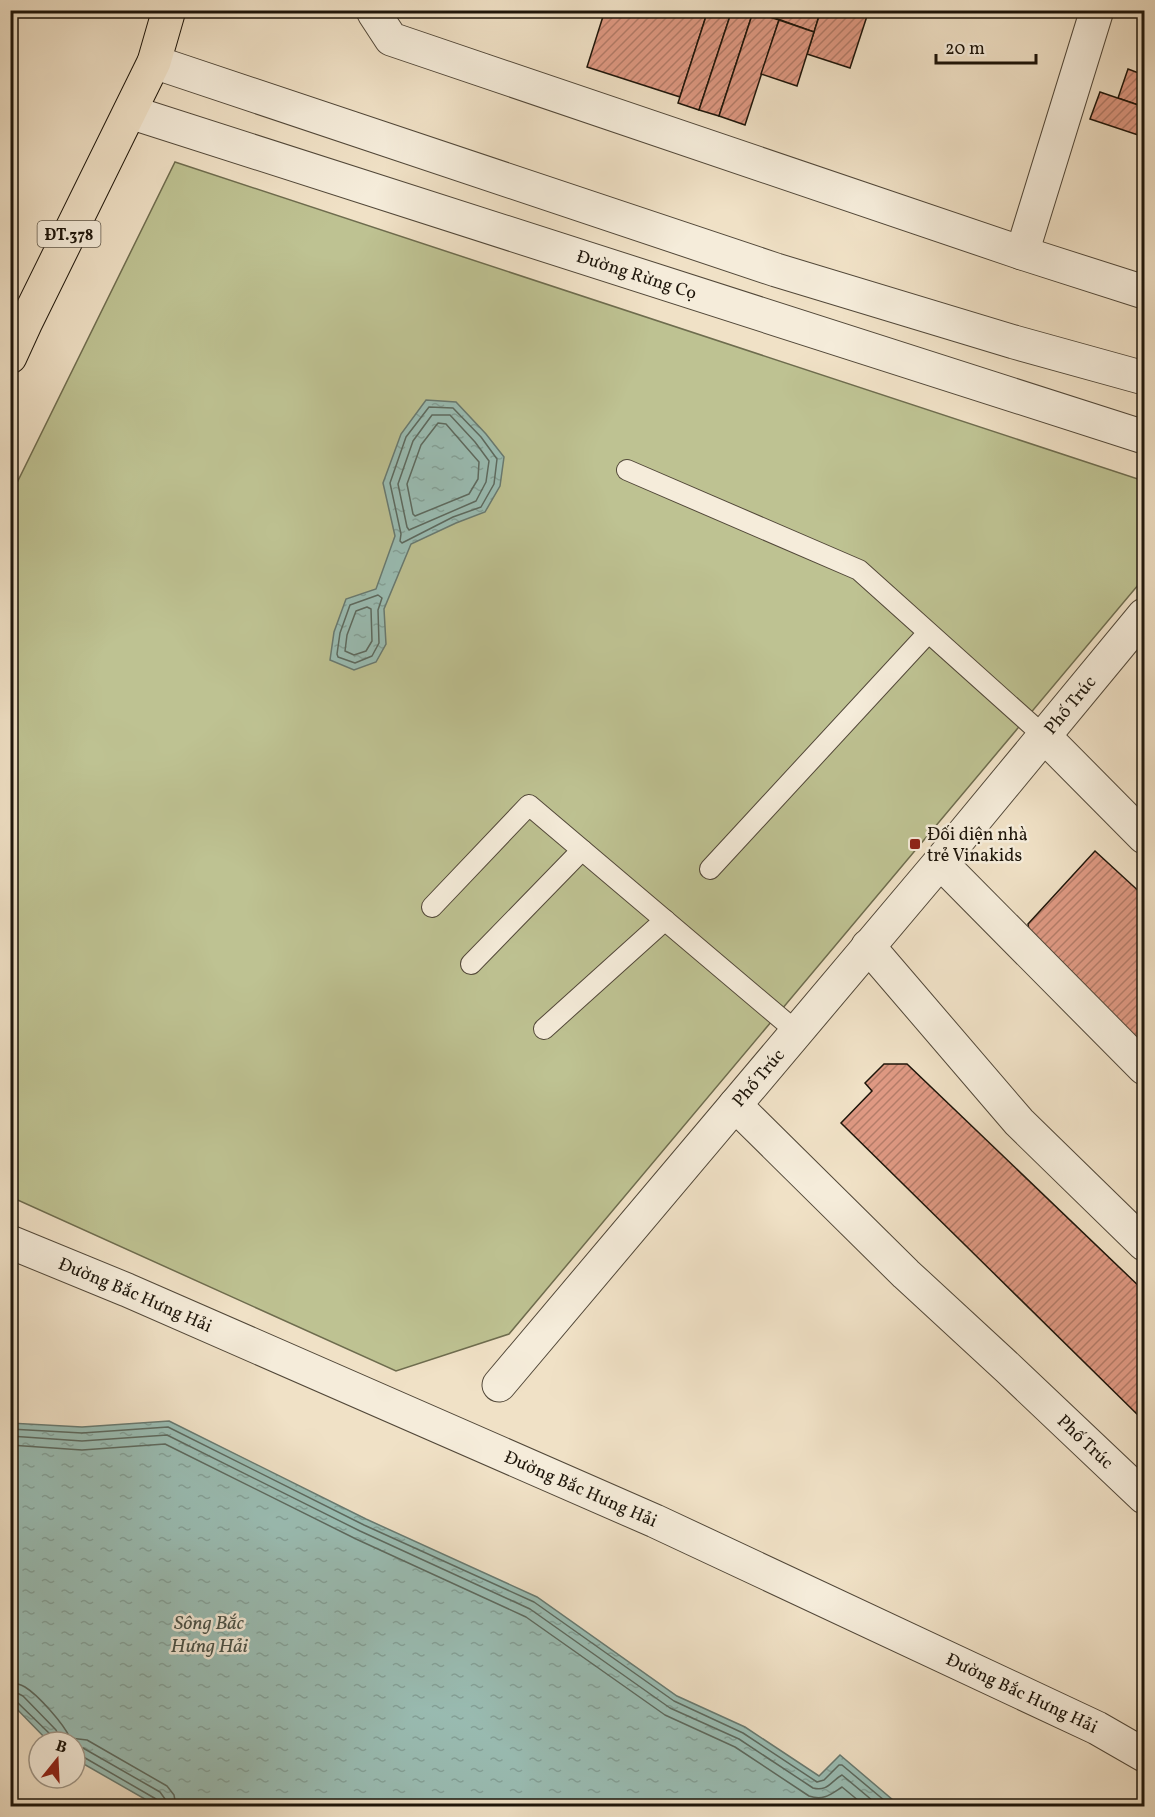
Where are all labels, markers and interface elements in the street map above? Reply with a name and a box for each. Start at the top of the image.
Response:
scale bar [936,27,1036,65]
text: 20 m [945,37,985,62]
road number: ĐT.378 [38,221,100,247]
street label: Đường Rừng Cọ [573,245,700,307]
street label: Phố Trúc [1039,671,1103,740]
place label: Đối diện nhà trẻ Vinakids [927,823,1028,869]
marker: Đối diện nhà trẻ Vinakids [908,837,922,851]
street label: Phố Trúc [727,1044,791,1113]
street label: Đường Bắc Hưng Hải [54,1252,216,1340]
street label: Phố Trúc [1051,1410,1118,1476]
street label: Đường Bắc Hưng Hải [500,1446,661,1534]
water label: Sông Bắc Hưng Hải [170,1610,249,1661]
street label: Đường Bắc Hưng Hải [941,1648,1101,1740]
north arrow [27,1730,87,1790]
text: B [53,1736,70,1760]

